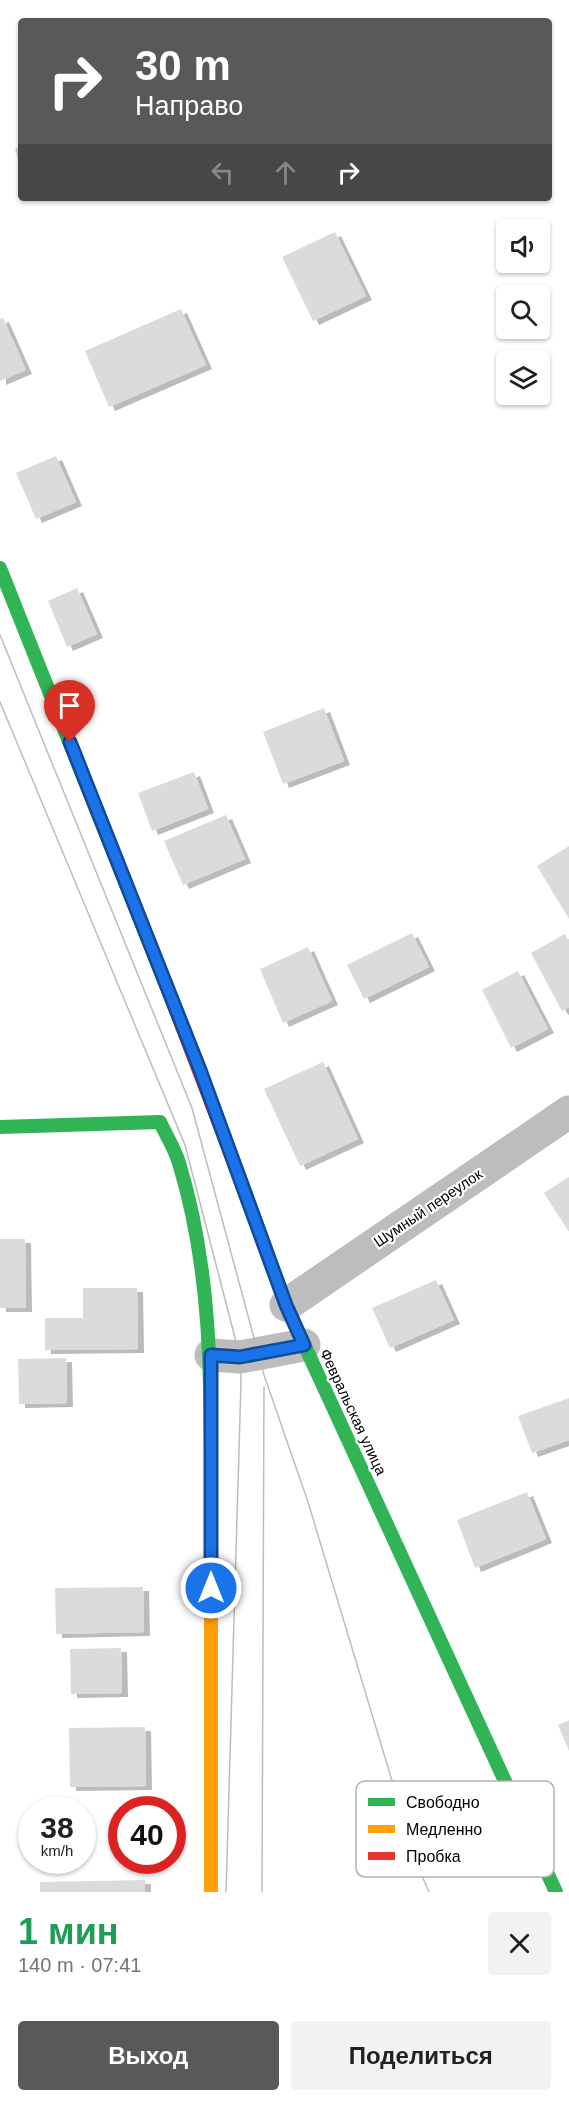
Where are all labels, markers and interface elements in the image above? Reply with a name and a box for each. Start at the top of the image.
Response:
icon: right [36,42,114,120]
text: 30 m [135,42,231,89]
text: Направо [135,91,243,121]
icon: left [206,156,239,189]
icon: ahead [269,156,302,189]
icon: right [332,156,365,189]
map controls [496,219,550,405]
button: sound [496,219,550,273]
button: search [496,285,550,339]
button: layers [496,351,550,405]
pin [44,680,95,742]
icon: arrive [53,689,86,722]
street label: Шумный переулок [370,1165,485,1250]
street label: Февральская улица [317,1346,390,1478]
position arrow [179,1556,243,1620]
legend [356,1781,554,1877]
text: Свободно [406,1794,480,1811]
speed limit sign: 40 [108,1796,186,1874]
text: 38 [40,1811,74,1844]
text: Медленно [406,1821,482,1838]
text: km/h [41,1842,73,1859]
text: Пробка [406,1848,461,1865]
text: 1 мин [18,1911,119,1952]
button: close [488,1912,551,1975]
text: 140 m · 07:41 [18,1954,141,1976]
button: Выход [18,2021,279,2090]
button: Поделиться [291,2021,551,2090]

